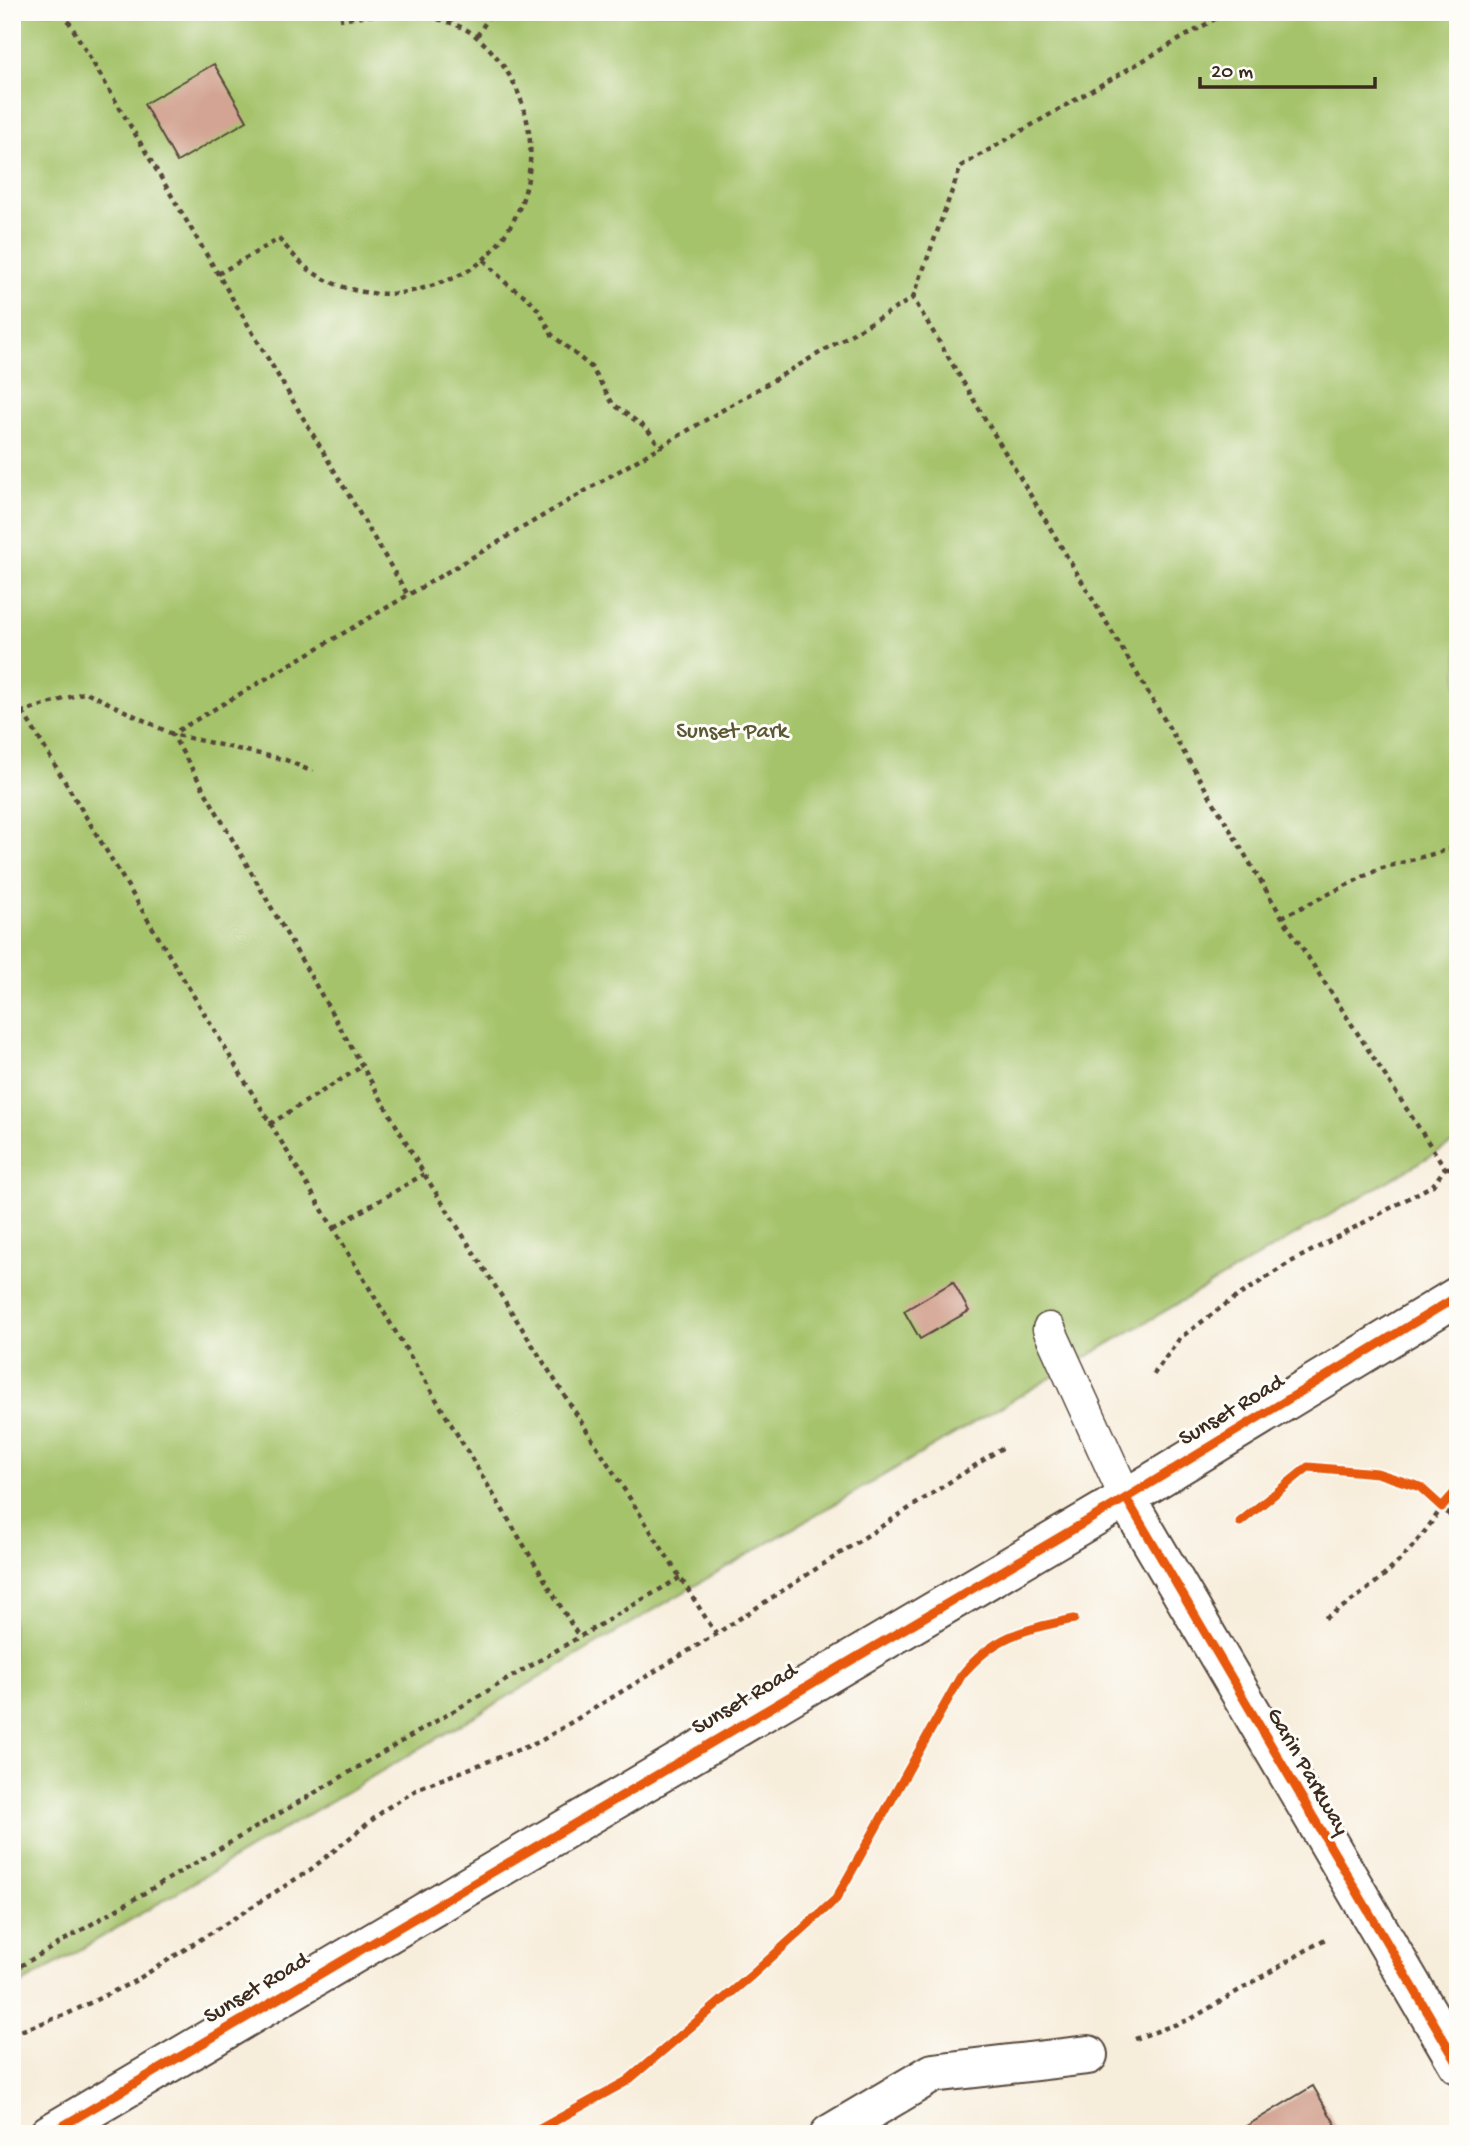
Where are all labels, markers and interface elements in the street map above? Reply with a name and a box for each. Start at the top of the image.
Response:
scale bar [1200,46,1376,90]
text: 20 m [1211,61,1253,86]
park label: Sunset Park [676,719,790,746]
street label: Sunset Road [1175,1368,1291,1453]
street label: Sunset Road [688,1657,804,1742]
street label: Garin Parkway [1260,1704,1354,1840]
street label: Sunset Road [200,1946,316,2031]

